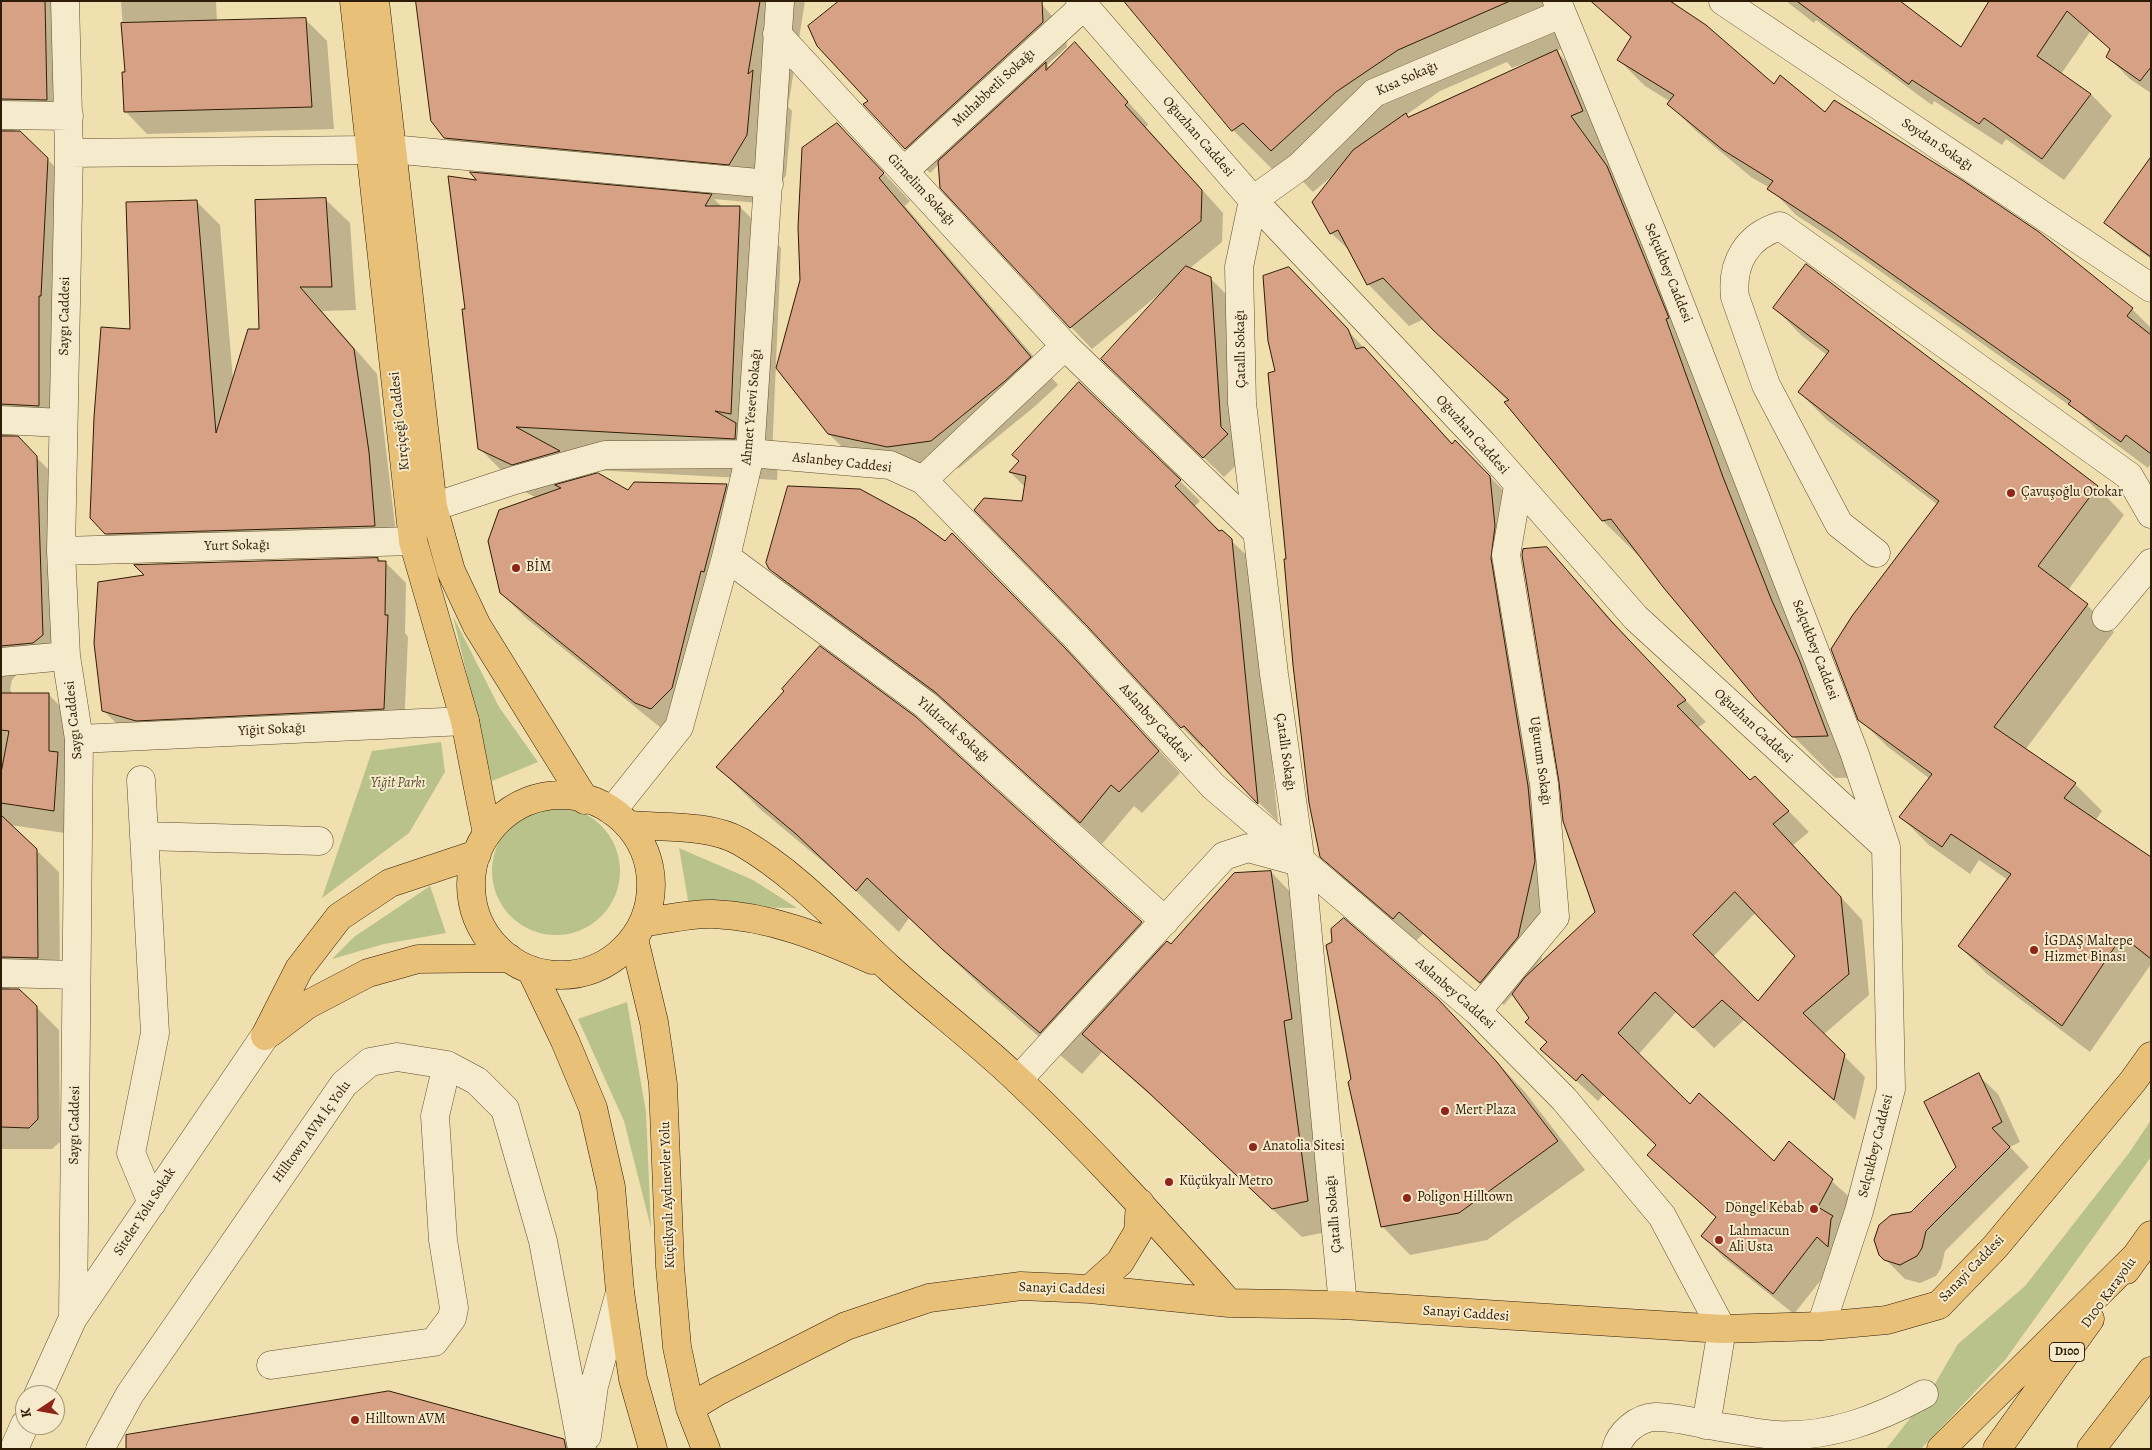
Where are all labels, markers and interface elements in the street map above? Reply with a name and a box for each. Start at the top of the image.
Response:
street label: Muhabbetli Sokağı [949,45,1039,131]
street label: Kısa Sokağı [1373,58,1441,100]
street label: Oğuzhan Caddesi [1158,93,1238,181]
street label: Soydan Sokağı [1898,115,1976,175]
street label: Girnelim Sokağı [883,150,959,230]
street label: Selçukbey Caddesi [1640,221,1696,325]
street label: Saygı Caddesi [56,276,74,356]
street label: Çatallı Sokağı [1232,310,1250,388]
street label: Ahmet Yesevi Sokağı [739,348,765,466]
street label: Kırçiçeği Caddesi [386,371,414,471]
street label: Oğuzhan Caddesi [1432,392,1512,478]
street label: Aslanbey Caddesi [791,449,893,477]
place label: Çavuşoğlu Otokar [2021,485,2123,501]
marker: Çavuşoğlu Otokar [2005,487,2017,499]
street label: Yurt Sokağı [204,537,270,555]
place label: BİM [526,560,551,576]
marker: BİM [510,562,522,574]
street label: Selçukbey Caddesi [1788,598,1842,702]
street label: Saygı Caddesi [62,680,86,760]
street label: Aslanbey Caddesi [1115,680,1195,766]
street label: Oğuzhan Caddesi [1710,685,1796,767]
street label: Yıldızcık Sokağı [913,694,993,766]
street label: Çatallı Sokağı [1271,712,1299,792]
street label: Uğurum Sokağı [1525,715,1555,807]
street label: Yiğit Sokağı [238,720,306,740]
park label: Yiğit Parkı [371,776,425,792]
place label: İGDAŞ Maltepe Hizmet Binası [2044,934,2133,966]
marker: İGDAŞ Maltepe Hizmet Binası [2028,944,2040,956]
street label: Aslanbey Caddesi [1412,955,1498,1033]
street label: Hilltown AVM İç Yolu [269,1078,355,1186]
street label: Saygı Caddesi [66,1085,84,1165]
street label: Selçukbey Caddesi [1855,1093,1897,1199]
place label: Mert Plaza [1455,1103,1516,1119]
marker: Mert Plaza [1439,1105,1451,1117]
street label: Küçükyalı Aydınevler Yolu [657,1121,679,1269]
place label: Anatolia Sitesi [1263,1139,1345,1155]
marker: Anatolia Sitesi [1247,1141,1259,1153]
street label: Siteler Yolu Sokak [110,1165,180,1259]
place label: Küçükyalı Metro [1179,1174,1273,1190]
street label: Çatallı Sokağı [1322,1174,1346,1254]
marker: Küçükyalı Metro [1163,1176,1175,1188]
place label: Poligon Hilltown [1417,1190,1513,1206]
marker: Poligon Hilltown [1401,1192,1413,1204]
place label: Döngel Kebab [1725,1201,1804,1217]
marker: Döngel Kebab [1808,1203,1820,1215]
place label: Lahmacun Ali Usta [1729,1224,1789,1256]
street label: Sanayi Caddesi [1936,1232,2008,1306]
marker: Lahmacun Ali Usta [1713,1234,1725,1246]
street label: D100 Karayolu [2078,1255,2140,1331]
street label: Sanayi Caddesi [1018,1279,1106,1299]
street label: Sanayi Caddesi [1422,1303,1510,1325]
road number: D100 [2050,1342,2084,1361]
north arrow [15,1385,65,1435]
text: K [16,1407,36,1419]
place label: Hilltown AVM [365,1412,446,1428]
marker: Hilltown AVM [349,1414,361,1426]

